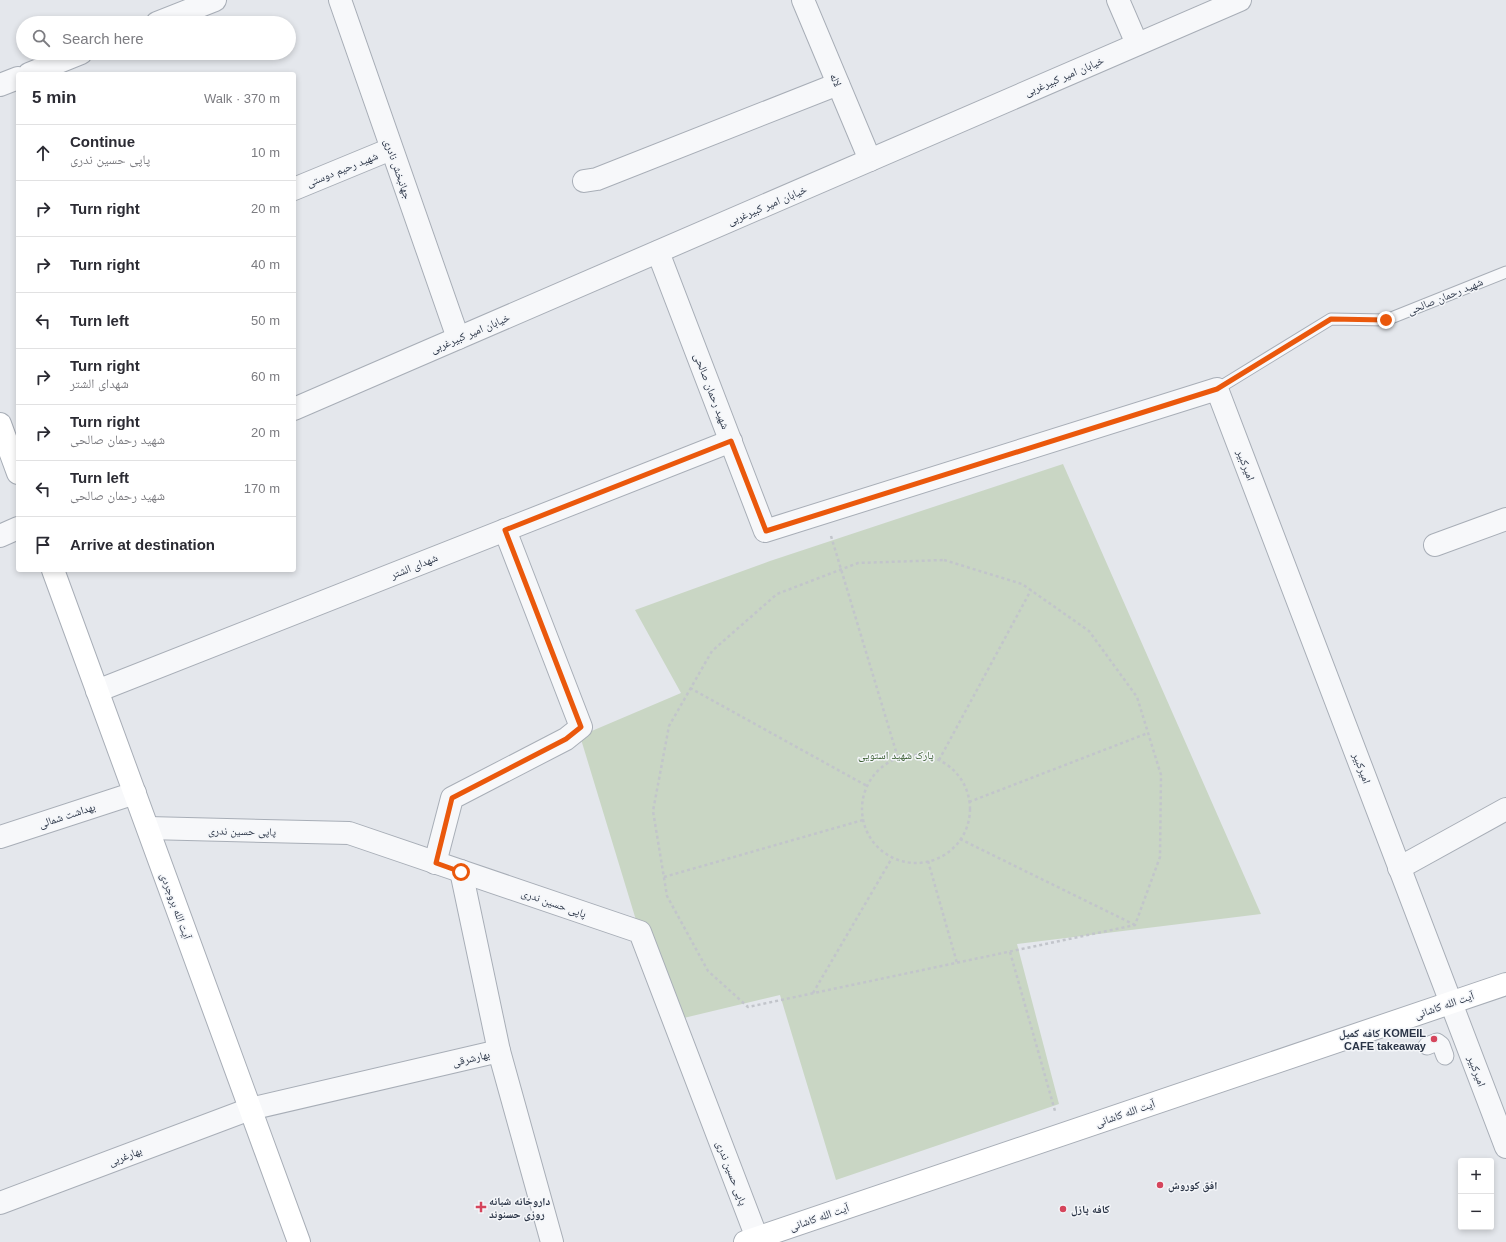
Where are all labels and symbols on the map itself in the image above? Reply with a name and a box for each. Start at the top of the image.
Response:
street label: خیابان امیر کبیرغربی [1023,54,1106,99]
street label: لاله [828,72,844,89]
street label: جهانبخش نادری [381,137,414,201]
street label: شهید رحیم دوستی [304,149,380,191]
street label: خیابان امیر کبیرغربی [726,183,809,228]
street label: شهید رحمان صالحی [1405,275,1485,318]
street label: خیابان امیر کبیرغربی [429,311,512,356]
route end [1377,311,1395,329]
street label: شهید رحمان صالحی [691,351,732,431]
street label: امیرکبیر [1234,447,1257,482]
street label: شهدای الشتر [388,551,440,582]
park label: پارک شهید استویی [858,749,934,762]
street label: امیرکبیر [1350,750,1373,785]
street label: بهداشت شمالی [37,800,97,831]
street label: پاپی حسین ندری [208,824,276,839]
route start [452,863,470,881]
street label: آیت الله بروجردی [158,871,194,941]
street label: پاپی حسین ندری [520,886,588,921]
street label: آیت الله کاشانی [1413,989,1476,1022]
place label: کافه کمیل KOMEIL CAFE takeaway [1339,1027,1427,1052]
marker: کافه کمیل KOMEIL CAFE takeaway [1429,1034,1439,1044]
street label: بهارشرقی [451,1048,491,1069]
street label: امیرکبیر [1465,1053,1488,1088]
street label: آیت الله کاشانی [1094,1097,1157,1130]
street label: پاپی حسین ندری [713,1139,750,1207]
street label: بهارغربی [107,1144,144,1169]
place label: افق کوروش [1168,1179,1217,1193]
marker: افق کوروش [1155,1180,1165,1190]
place label: داروخانه شبانه روزی حسنوند [489,1195,550,1222]
street label: آیت الله کاشانی [788,1201,851,1234]
marker: داروخانه شبانه روزی حسنوند [476,1202,486,1212]
place label: کافه پازل [1071,1203,1110,1217]
marker: کافه پازل [1058,1204,1068,1214]

